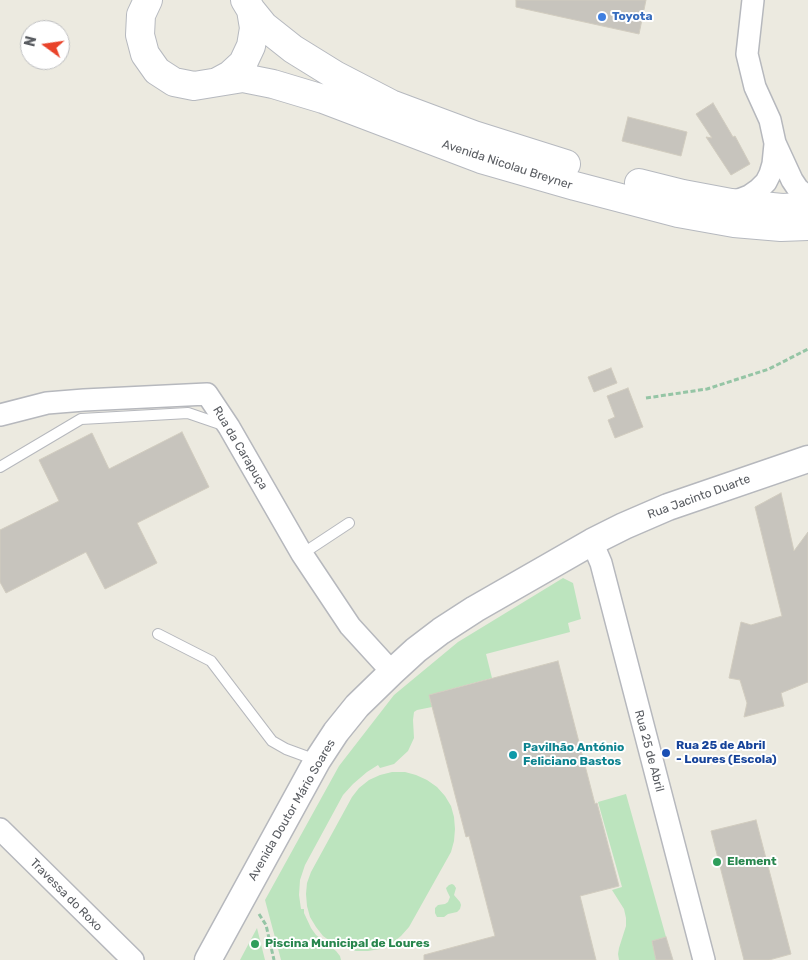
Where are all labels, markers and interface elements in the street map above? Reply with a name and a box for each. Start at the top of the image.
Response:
place label: Toyota [612,10,652,24]
marker: Toyota [596,11,608,23]
north arrow [20,20,70,70]
text: N [21,35,40,48]
street label: Avenida Nicolau Breyner [440,137,574,193]
street label: Rua da Carapuça [209,404,271,492]
street label: Rua Jacinto Duarte [646,472,752,522]
street label: Rua 25 de Abril [631,709,667,793]
street label: Avenida Doutor Mário Soares [246,737,338,883]
place label: Rua 25 de Abril - Loures (Escola) [676,739,777,767]
place label: Pavilhão António Feliciano Bastos [523,741,624,769]
marker: Rua 25 de Abril - Loures (Escola) [660,747,672,759]
marker: Pavilhão António Feliciano Bastos [507,749,519,761]
place label: Element [727,855,777,869]
street label: Travessa do Roxo [27,856,105,934]
marker: Element [711,856,723,868]
place label: Piscina Municipal de Loures [265,937,430,951]
marker: Piscina Municipal de Loures [249,938,261,950]

